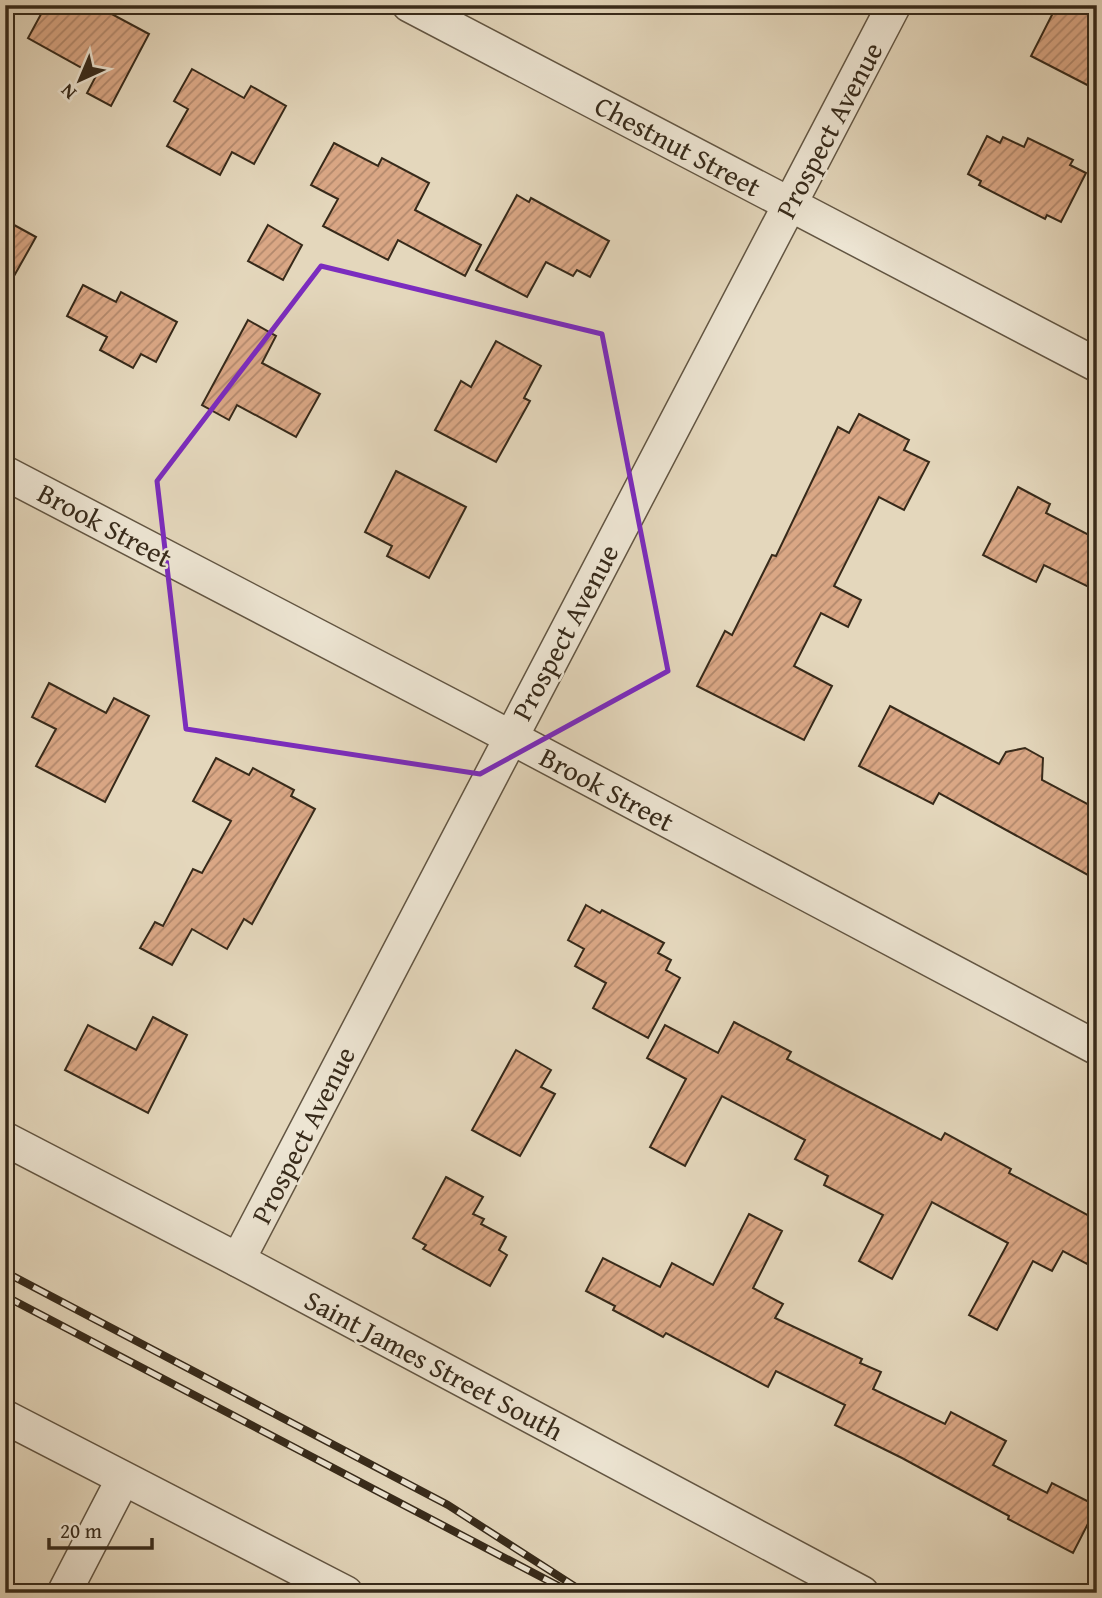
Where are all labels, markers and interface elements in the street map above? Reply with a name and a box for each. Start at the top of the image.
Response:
street label: Prospect Avenue [765,34,892,225]
north arrow [46,46,116,116]
text: N [54,78,82,107]
street label: Chestnut Street [588,85,769,207]
street label: Brook Street [31,472,180,577]
street label: Prospect Avenue [501,536,628,727]
street label: Brook Street [533,736,682,841]
street label: Prospect Avenue [240,1039,365,1231]
street label: Saint James Street South [298,1279,571,1450]
scale bar [49,1507,152,1551]
text: 20 m [60,1515,102,1546]

